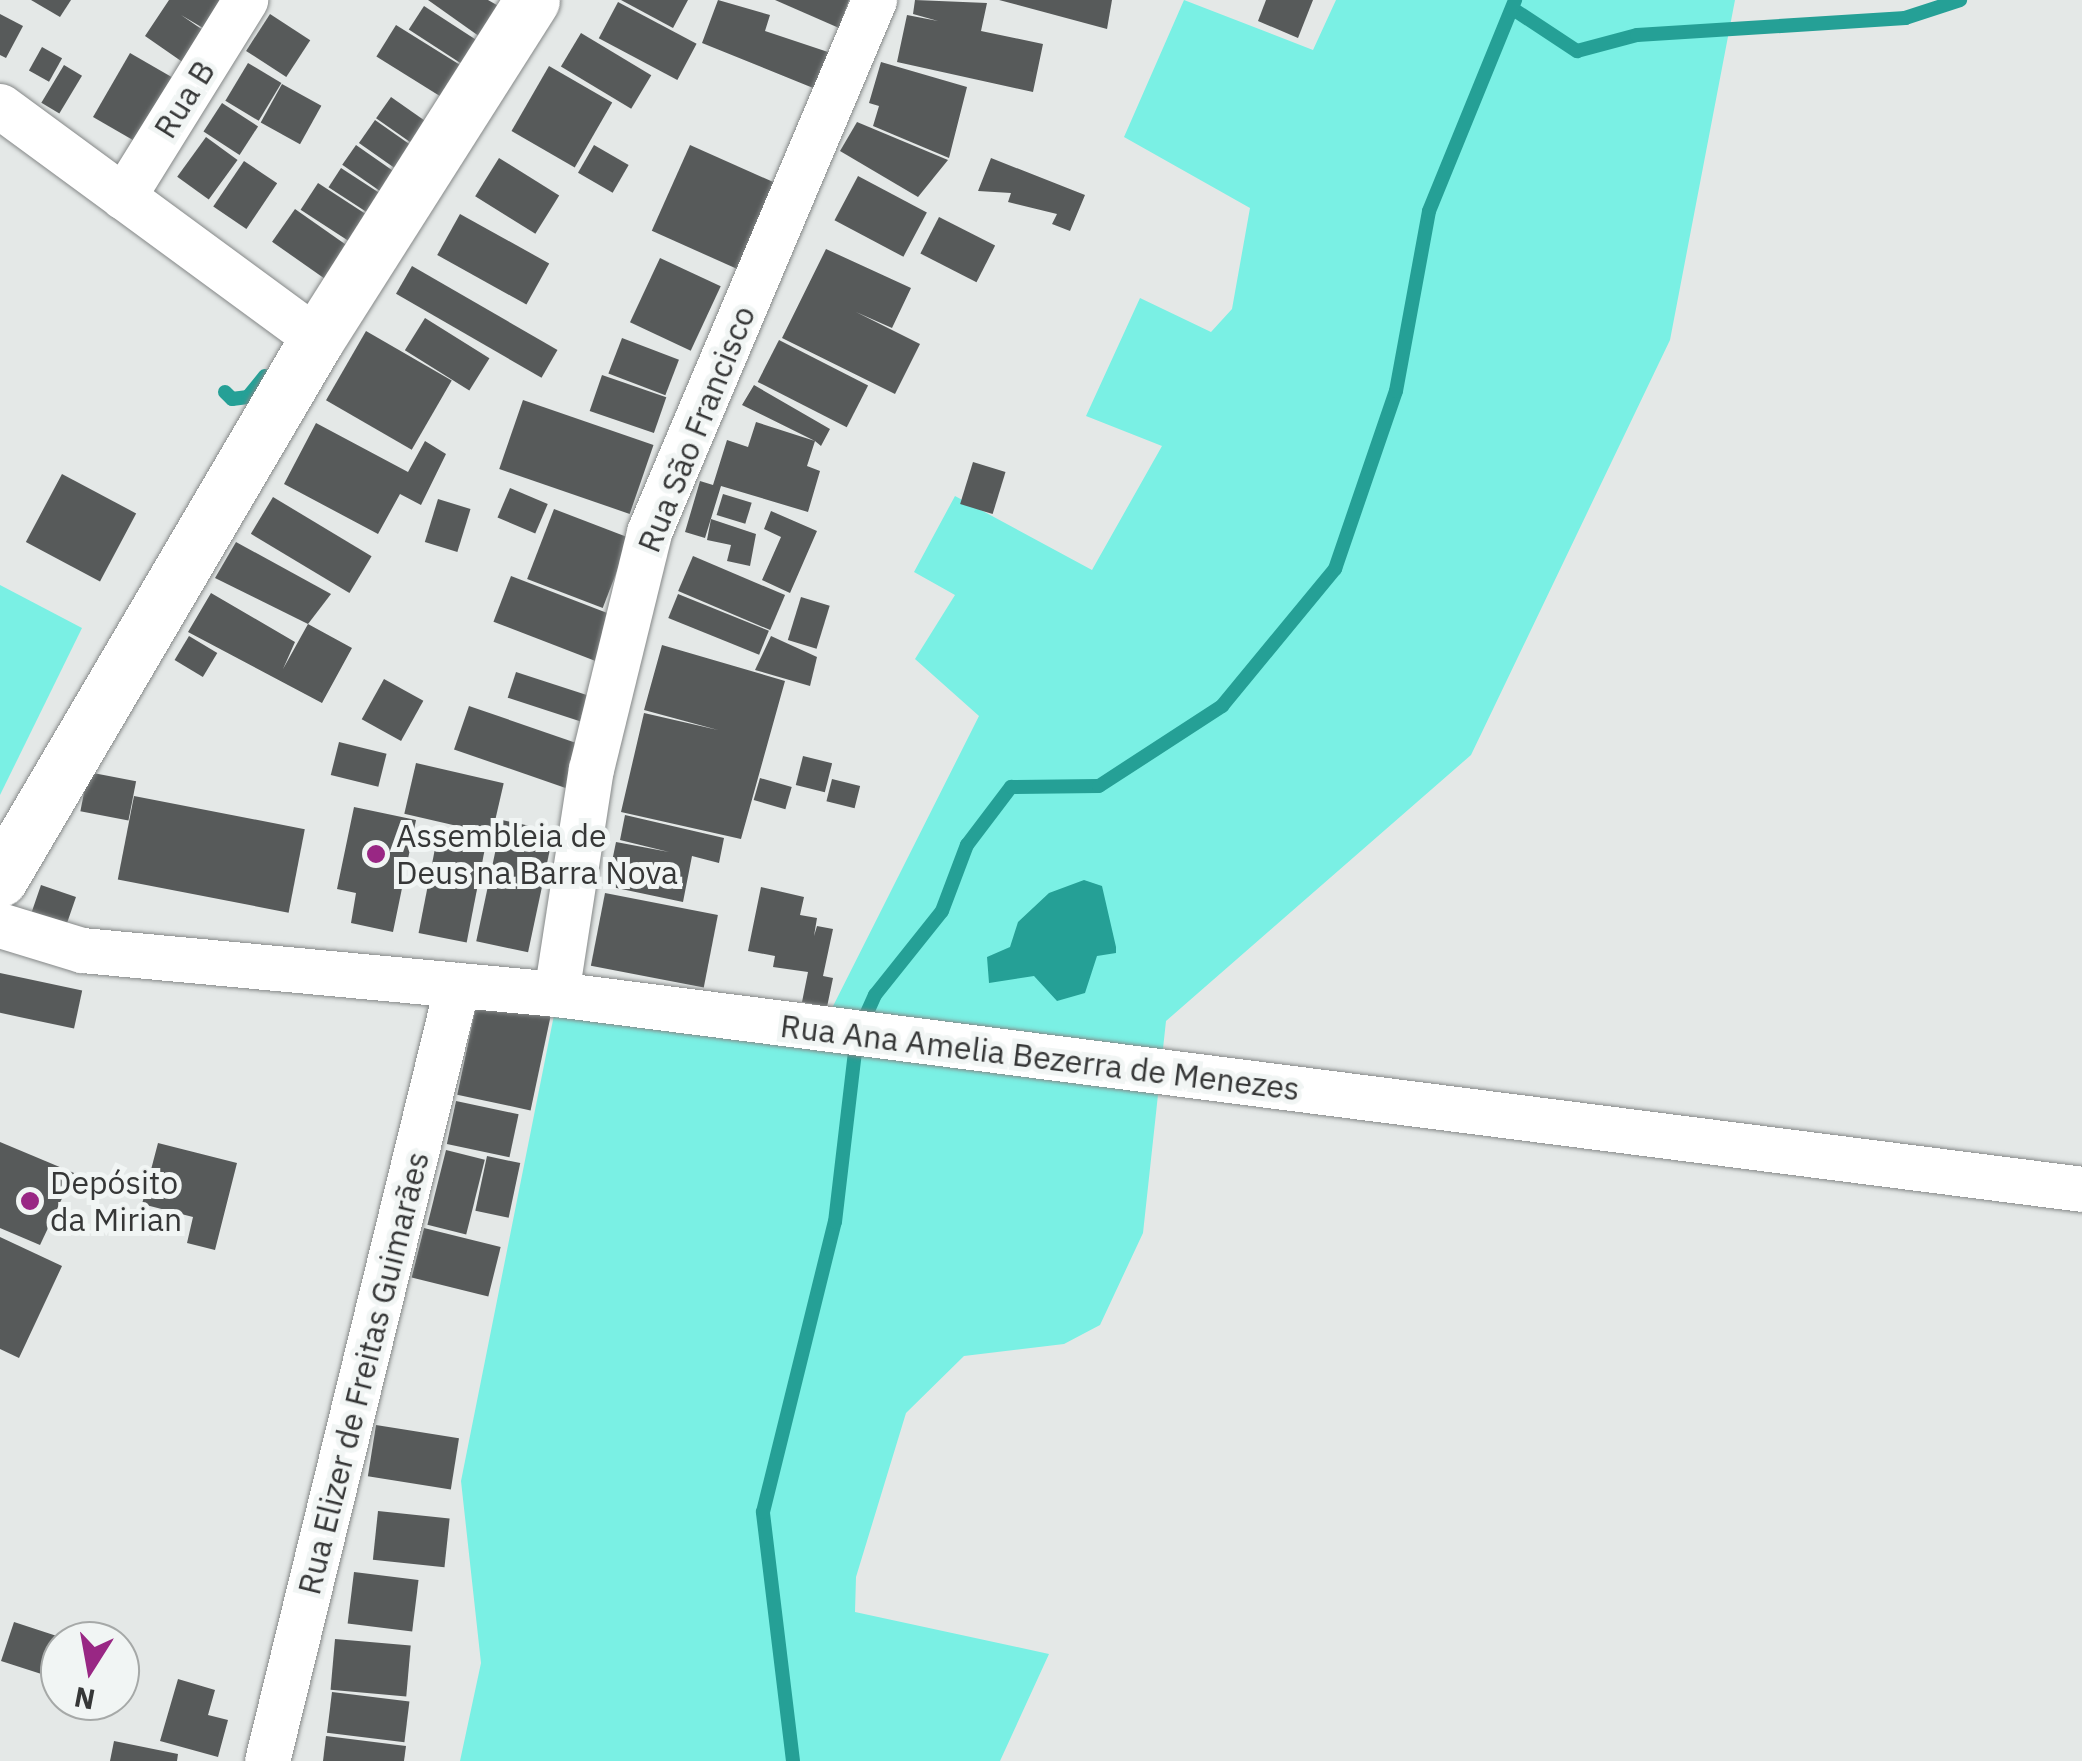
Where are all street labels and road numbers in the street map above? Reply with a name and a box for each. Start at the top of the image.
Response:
street label: Rua B [145,53,223,145]
street label: Rua São Francisco [629,300,763,558]
street label: Rua Ana Amelia Bezerra de Menezes [778,1006,1302,1108]
street label: Rua Elizer de Freitas Guimarães [289,1148,437,1598]

